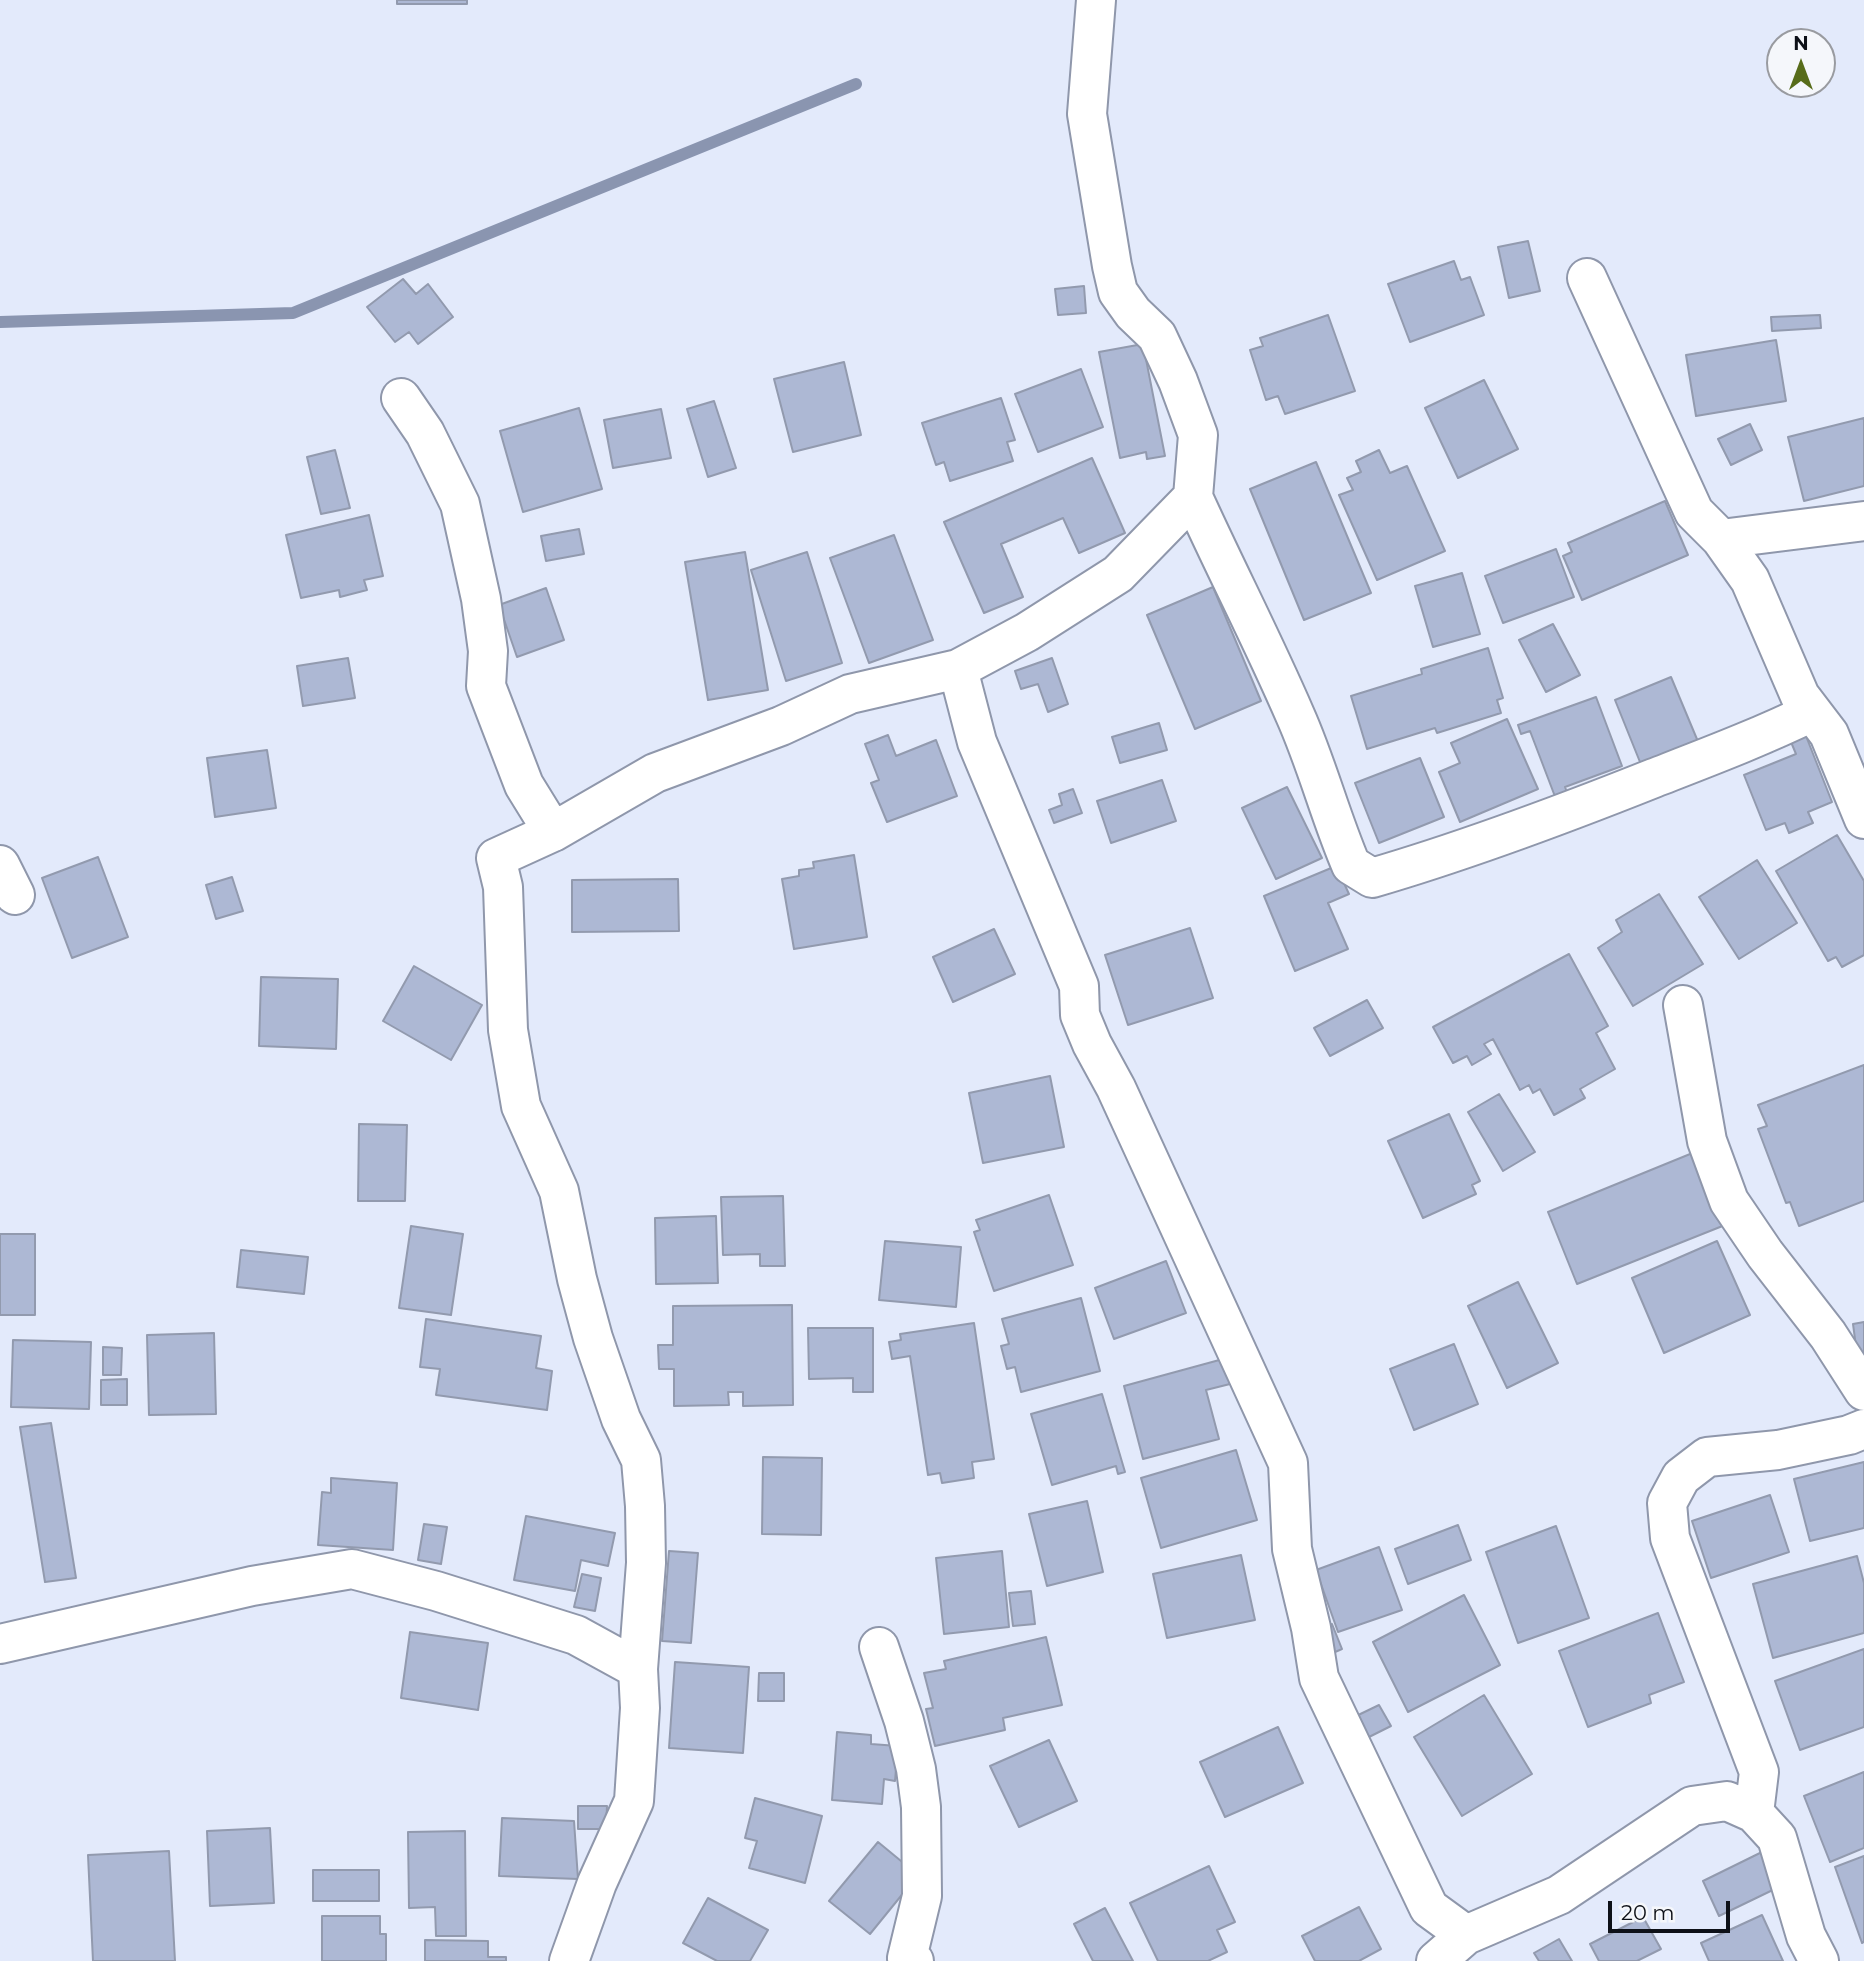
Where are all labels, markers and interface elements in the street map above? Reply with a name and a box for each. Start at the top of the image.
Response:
north arrow [1766,28,1836,98]
text: N [1793,32,1809,55]
scale bar [1612,1888,1734,1932]
text: 20 m [1621,1900,1675,1925]

